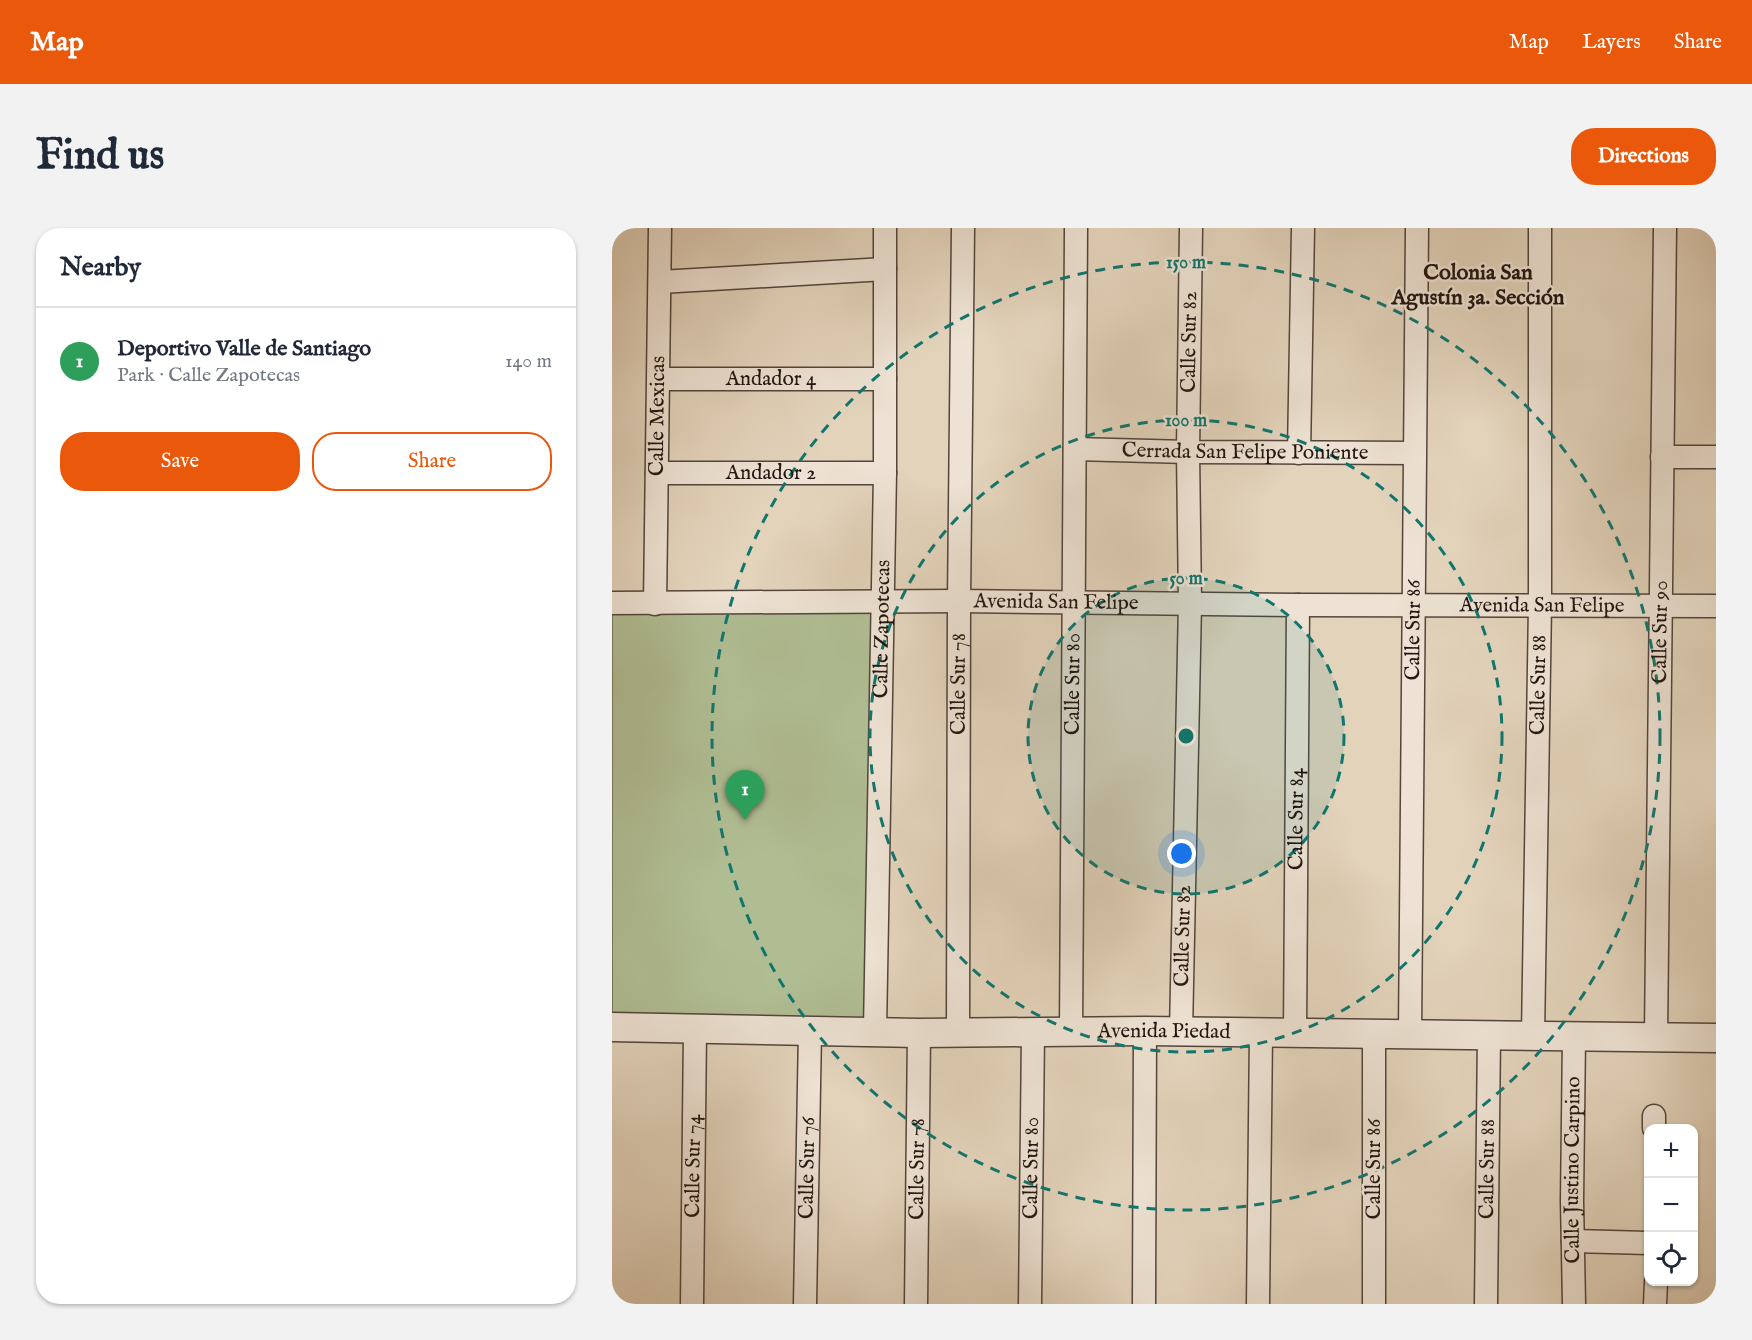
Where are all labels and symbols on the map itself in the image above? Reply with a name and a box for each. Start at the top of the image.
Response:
text: 150 m [1166,252,1206,275]
district label: Colonia San Agustín 3a. Sección [1391,259,1565,312]
street label: Calle Sur 82 [1175,291,1204,393]
street label: Calle Mexicas [643,356,672,476]
street label: Andador 4 [725,366,817,393]
text: 100 m [1165,410,1207,433]
street label: Cerrada San Felipe Poniente [1121,437,1369,466]
street label: Andador 2 [725,460,816,487]
street label: Calle Zapotecas [867,560,897,699]
text: 50 m [1169,568,1203,591]
street label: Calle Sur 86 [1400,578,1427,681]
street label: Calle Sur 90 [1646,580,1675,684]
street label: Avenida San Felipe [972,588,1139,617]
street label: Avenida San Felipe [1458,592,1625,619]
street label: Calle Sur 78 [945,633,972,735]
street label: Calle Sur 80 [1059,633,1087,735]
street label: Calle Sur 88 [1524,635,1553,735]
centre of rings [1176,726,1196,746]
street label: Calle Sur 84 [1283,767,1310,870]
pin: 1 [726,770,764,820]
your location [1167,839,1196,868]
street label: Calle Sur 82 [1168,885,1198,987]
street label: Avenida Piedad [1096,1017,1231,1046]
street label: Calle Justino Carpino [1558,1076,1587,1264]
street label: Calle Sur 74 [679,1113,708,1218]
street label: Calle Sur 76 [793,1115,822,1219]
street label: Calle Sur 80 [1017,1117,1046,1219]
street label: Calle Sur 86 [1361,1117,1388,1219]
street label: Calle Sur 78 [903,1118,932,1220]
street label: Calle Sur 88 [1473,1119,1502,1219]

